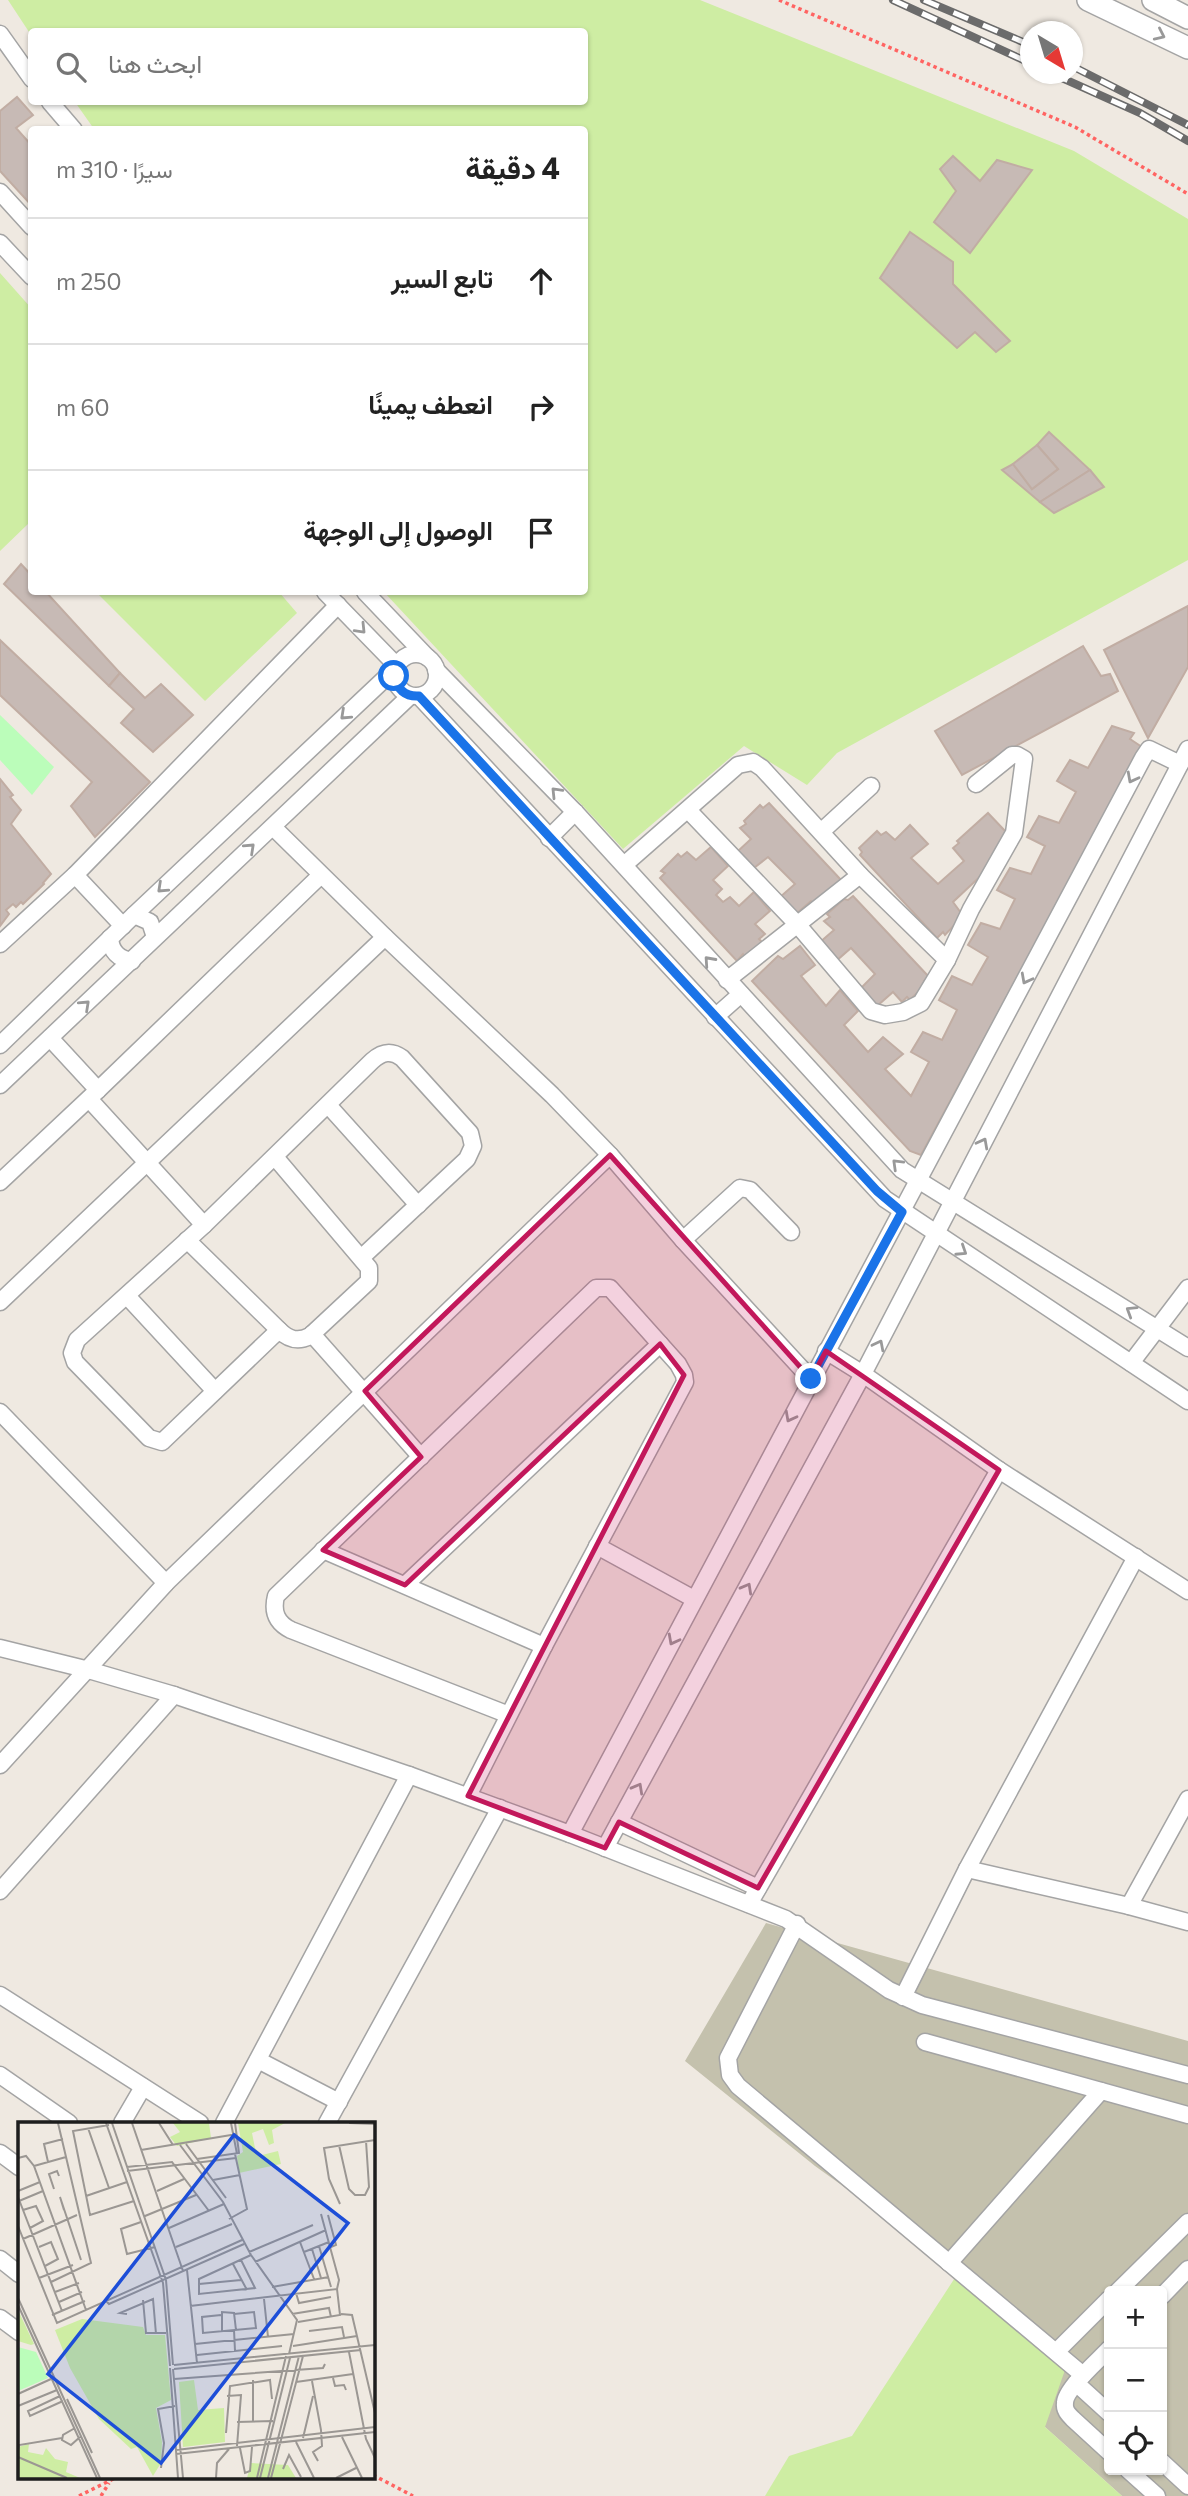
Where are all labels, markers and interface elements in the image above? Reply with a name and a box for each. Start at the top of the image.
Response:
north arrow [1020,21,1083,84]
one-way arrow [1153,27,1165,41]
search box [28,28,588,105]
text: ابحث هنا [108,47,202,78]
icon: search [52,48,90,86]
text: 4 دقيقة [465,148,560,185]
text: سيرًا · 310 m [56,155,173,183]
text: تابع السير [391,262,493,293]
icon: ahead [522,262,560,300]
text: 250 m [56,267,121,295]
text: انعطف يمينًا [368,388,493,419]
icon: right [522,388,560,426]
text: 60 m [56,393,109,421]
text: الوصول إلى الوجهة [303,514,493,545]
icon: arrive [522,514,560,552]
one-way arrow [353,620,366,633]
route start [378,660,409,691]
one-way arrow [340,706,353,719]
one-way arrow [1127,771,1140,783]
one-way arrow [552,788,565,801]
one-way arrow [242,844,255,856]
one-way arrow [157,880,170,892]
one-way arrow [705,956,718,969]
one-way arrow [1021,972,1034,985]
one-way arrow [77,1000,90,1013]
one-way arrow [974,1138,988,1150]
one-way arrow [892,1160,905,1173]
one-way arrow [954,1243,967,1256]
one-way arrow [1125,1306,1138,1319]
one-way arrow [870,1340,884,1352]
route end [795,1363,826,1394]
one-way arrow [785,1410,799,1422]
one-way arrow [739,1583,752,1595]
one-way arrow [667,1633,681,1645]
one-way arrow [630,1783,643,1795]
inset map [18,2122,374,2478]
map controls [1104,2286,1167,2475]
button: + [1104,2286,1167,2349]
button: − [1104,2349,1167,2412]
button: locate [1104,2412,1167,2475]

